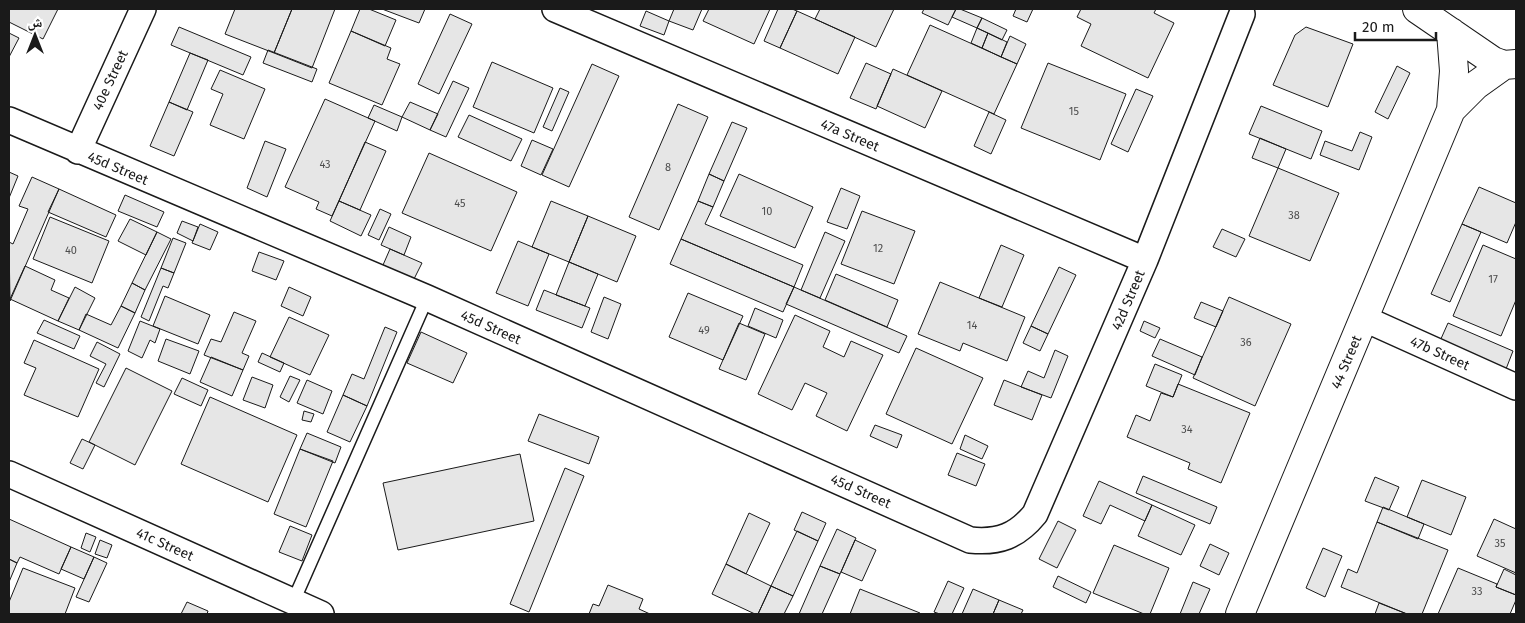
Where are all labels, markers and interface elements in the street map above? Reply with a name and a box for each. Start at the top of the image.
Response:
north arrow [10,10,60,60]
scale bar [1355,10,1436,42]
text: ش [28,14,43,31]
text: 20 m [1362,18,1395,36]
street label: 40e Street [89,47,132,113]
house number: 15 [1069,105,1080,118]
street label: 47a Street [818,115,883,156]
street label: 45d Street [85,148,152,189]
house number: 43 [319,158,331,171]
house number: 8 [665,161,671,174]
house number: 45 [454,197,466,210]
house number: 10 [762,205,772,218]
house number: 38 [1288,209,1300,222]
house number: 12 [873,242,883,255]
house number: 40 [65,244,77,257]
street label: 42d Street [1108,267,1149,333]
house number: 17 [1488,273,1498,286]
street label: 45d Street [458,307,525,349]
house number: 14 [967,319,977,332]
house number: 49 [698,324,710,337]
street label: 44 Street [1328,332,1366,392]
street label: 47b Street [1407,333,1473,374]
house number: 36 [1240,336,1252,349]
house number: 34 [1181,423,1193,436]
street label: 45d Street [828,471,895,513]
street label: 41c Street [133,524,197,565]
house number: 35 [1495,537,1506,550]
house number: 33 [1472,585,1482,598]

